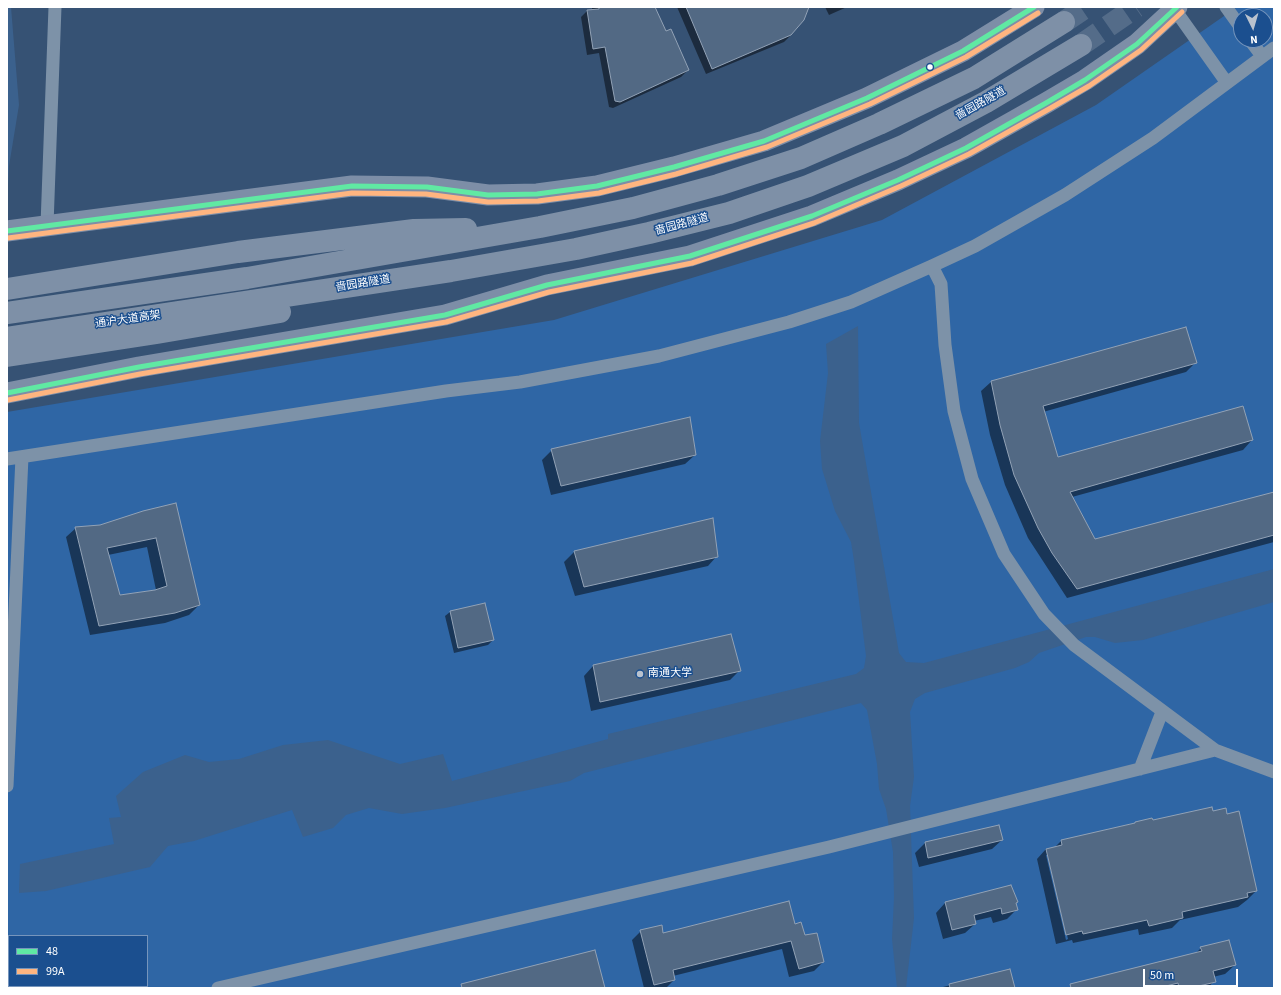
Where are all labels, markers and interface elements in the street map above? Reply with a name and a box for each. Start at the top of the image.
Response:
north arrow [1233,8,1273,48]
text: N [1250,32,1258,47]
unlabelled marker [925,62,935,72]
street label: 啬园路隧道 [954,85,1008,123]
street label: 啬园路隧道 [654,212,710,238]
street label: 啬园路隧道 [335,273,391,295]
street label: 通沪大道高架 [94,309,162,331]
place label: 南通大学 [648,667,692,681]
marker: 南通大学 [635,669,645,679]
legend [8,935,148,987]
text: 48 [46,943,58,960]
scale bar [1145,961,1240,987]
text: 99A [46,963,64,980]
text: 50 m [1150,967,1174,984]

